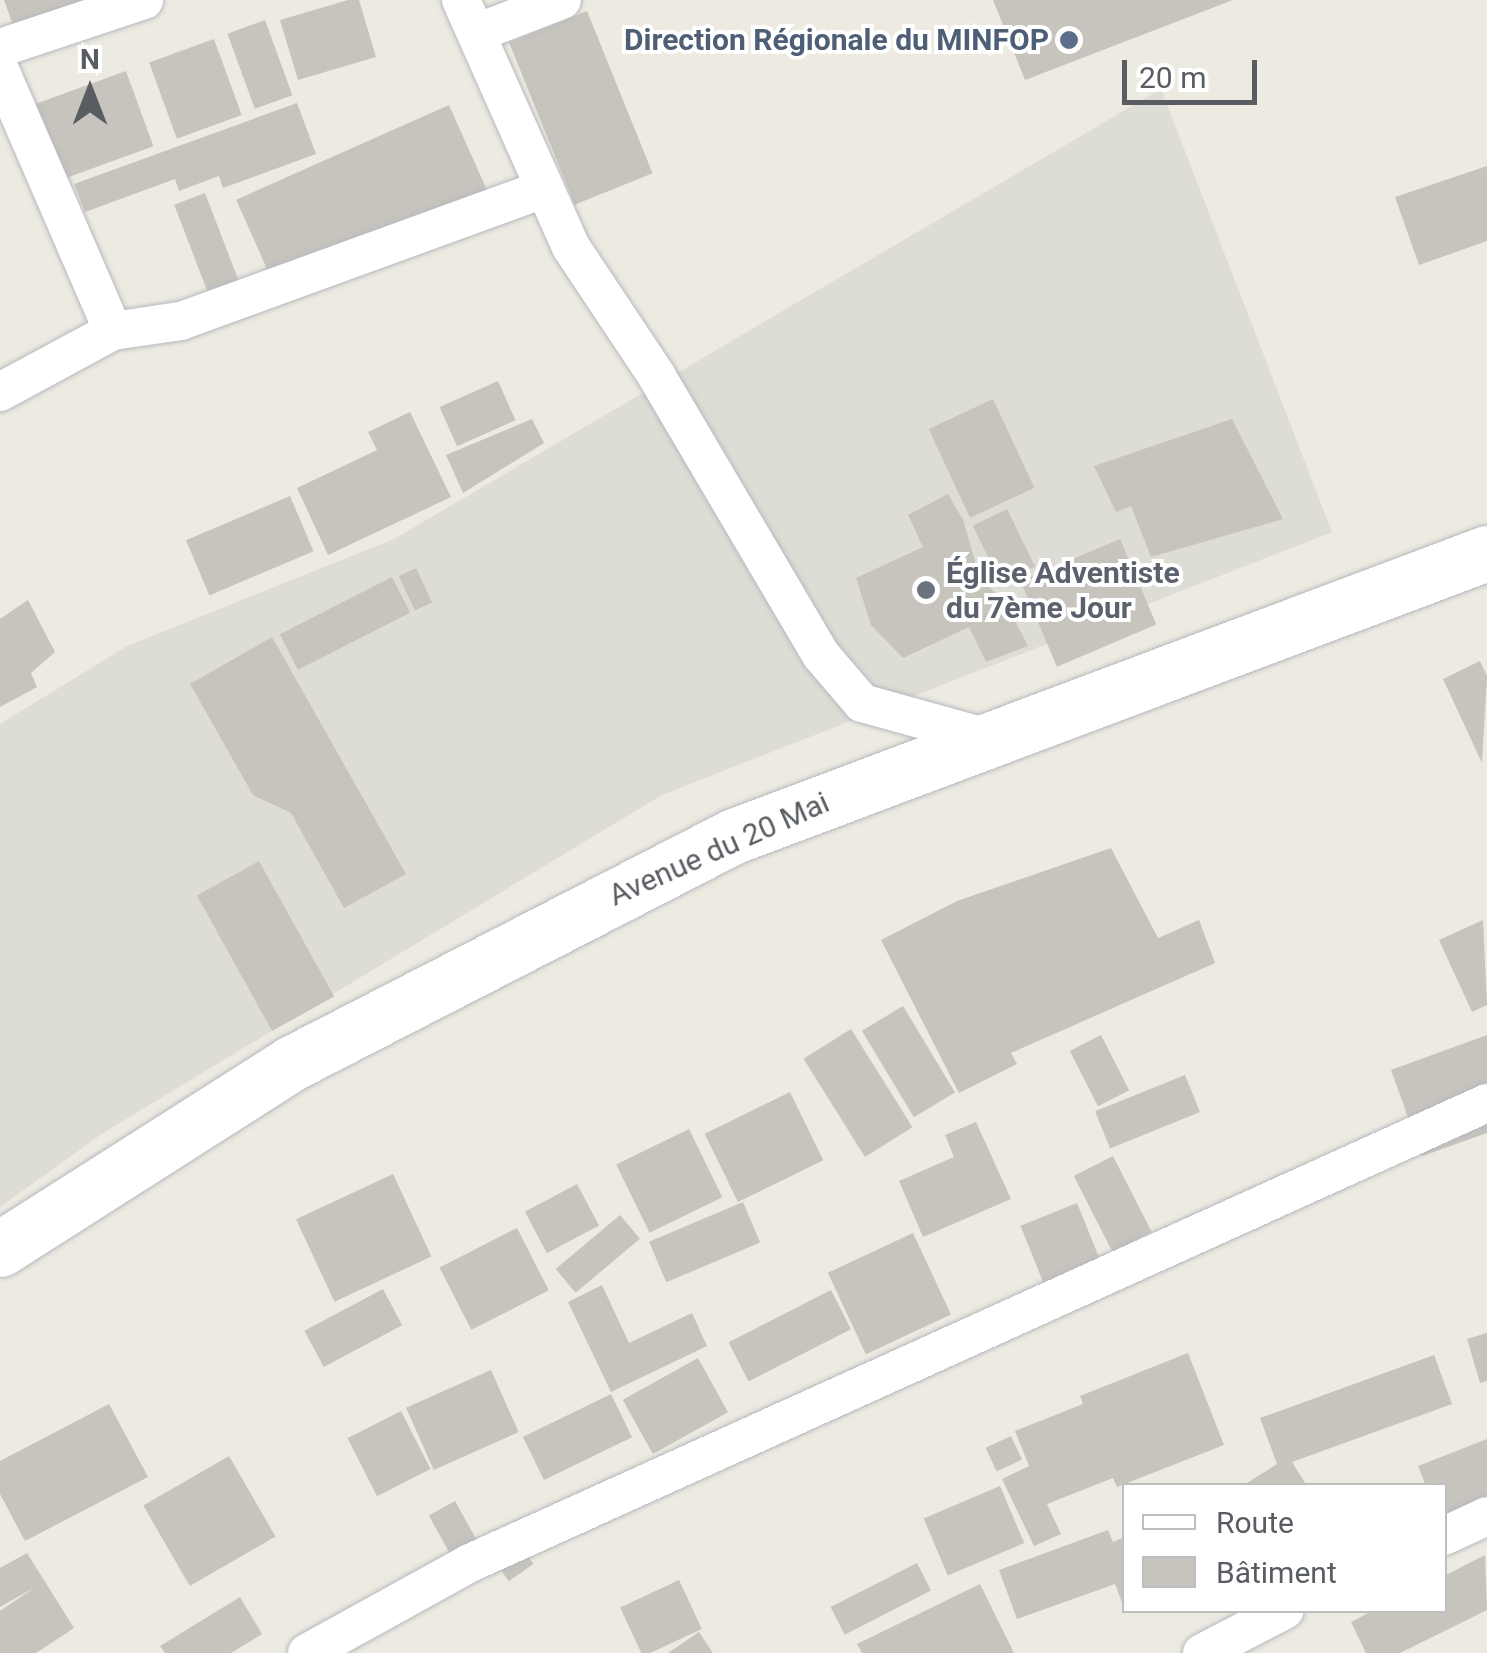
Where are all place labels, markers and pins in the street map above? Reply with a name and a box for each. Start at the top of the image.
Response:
place label: Direction Régionale du MINFOP [624,22,1049,58]
marker: Direction Régionale du MINFOP [1058,29,1080,51]
place label: Église Adventiste du 7ème Jour [946,555,1180,626]
marker: Église Adventiste du 7ème Jour [915,579,937,601]

